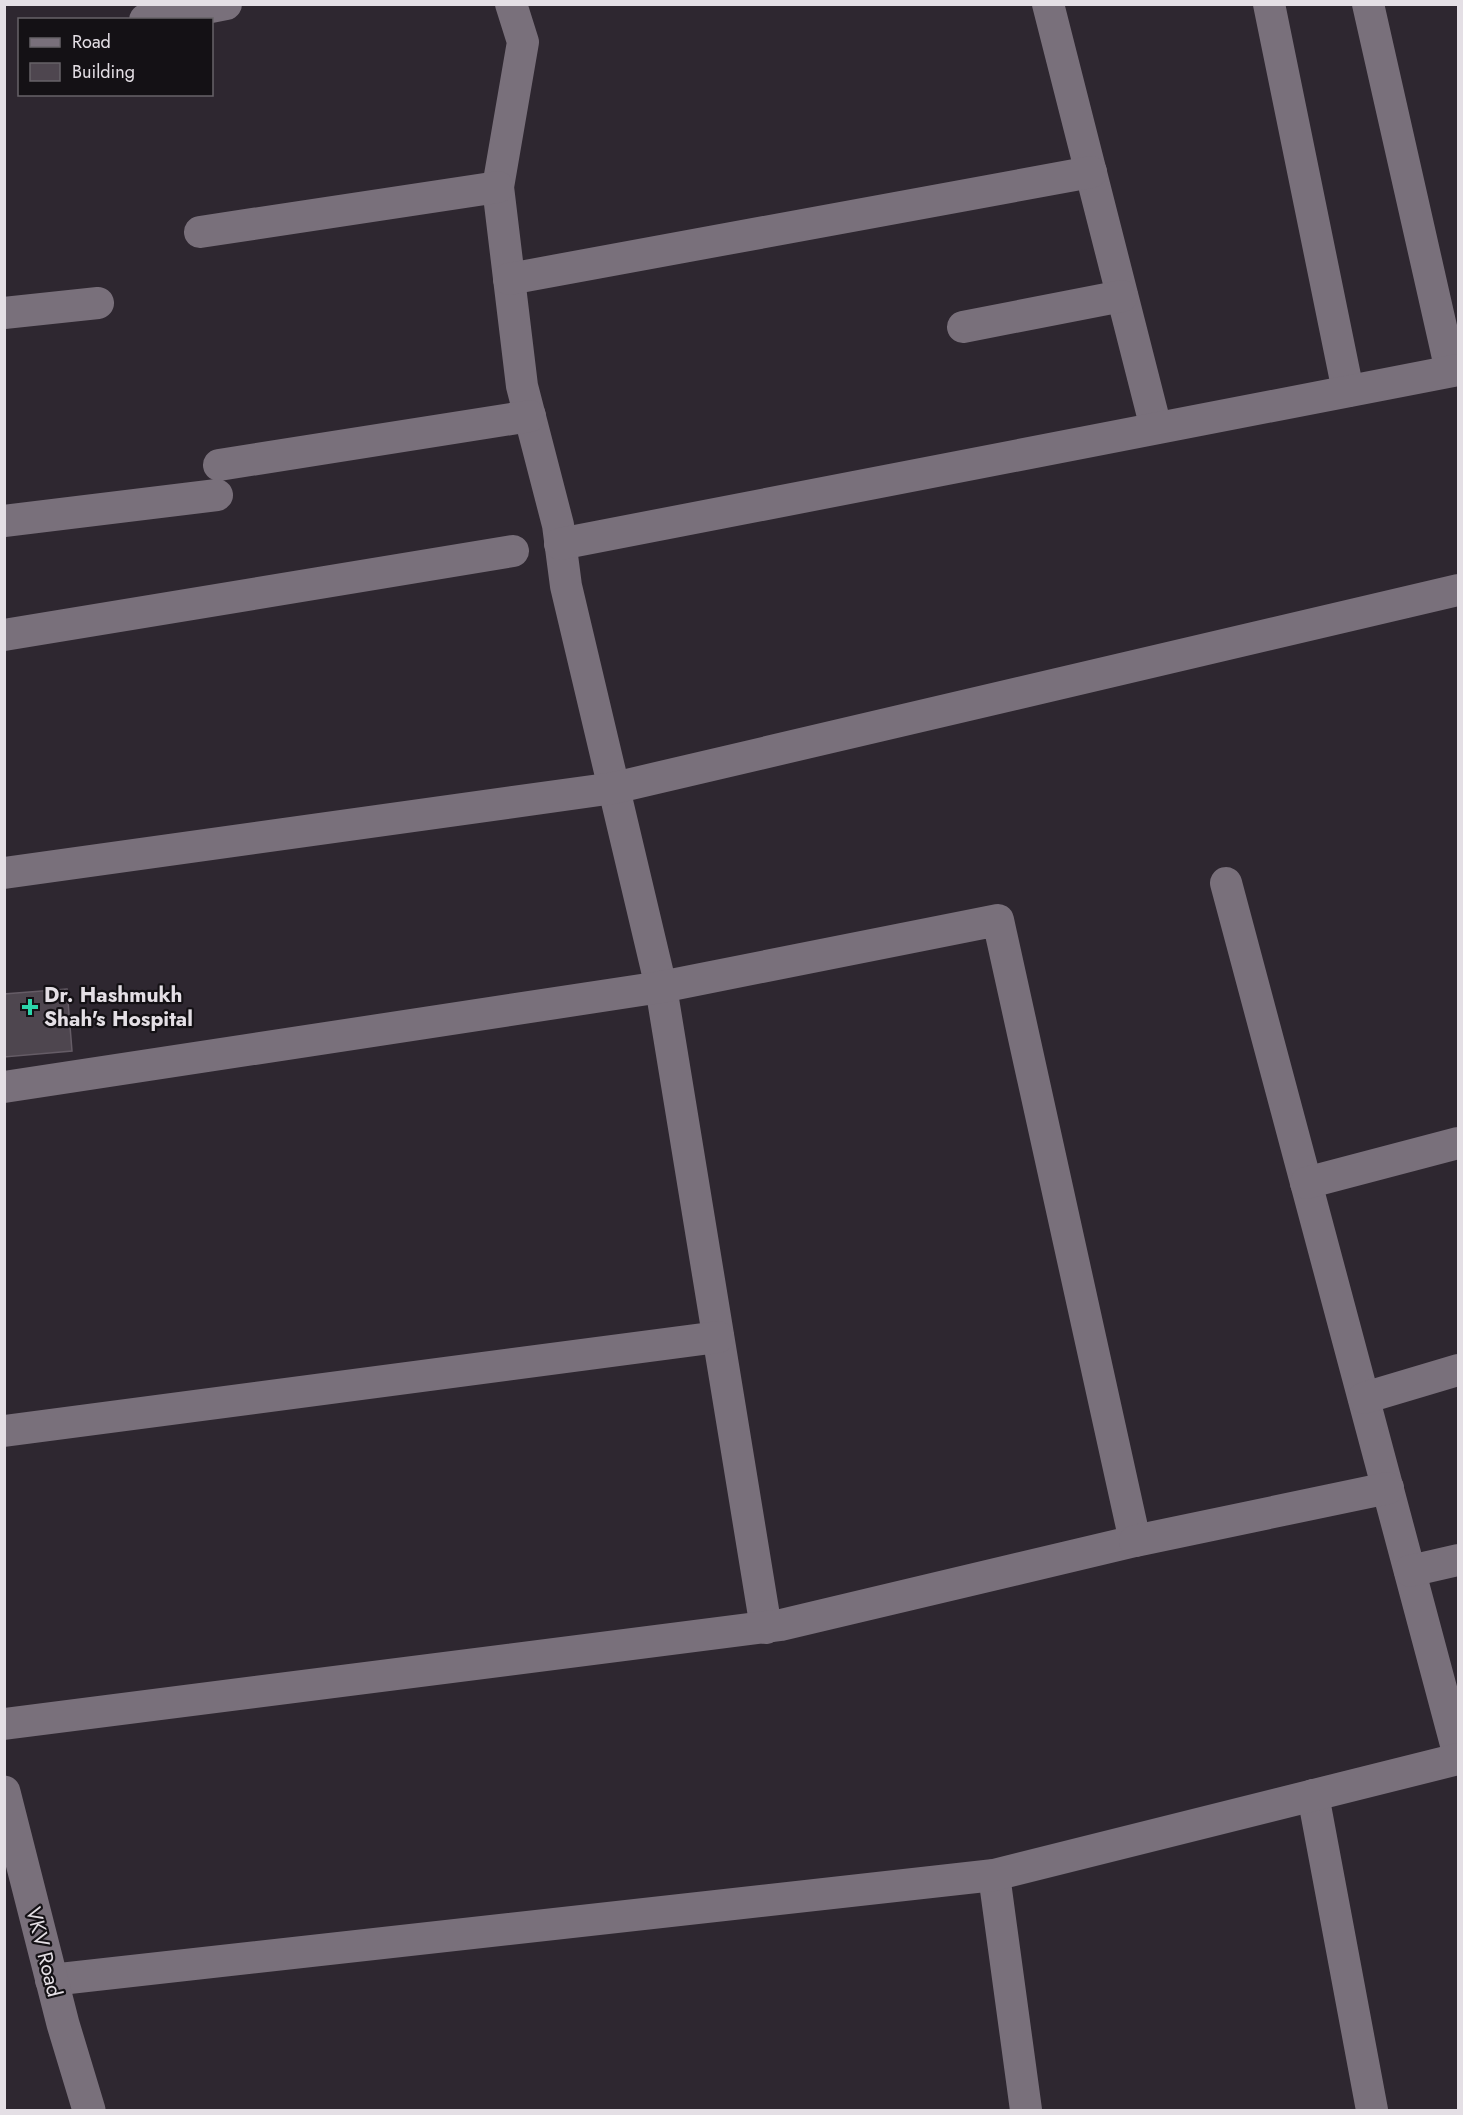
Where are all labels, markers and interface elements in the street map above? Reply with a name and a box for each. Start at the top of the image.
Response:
legend [18,18,213,96]
text: Road [72,29,111,55]
text: Building [72,59,135,85]
place label: Dr. Hashmukh Shah's Hospital [44,980,193,1034]
marker: Dr. Hashmukh Shah's Hospital [21,998,39,1016]
street label: VKV Road [18,1904,70,2000]

